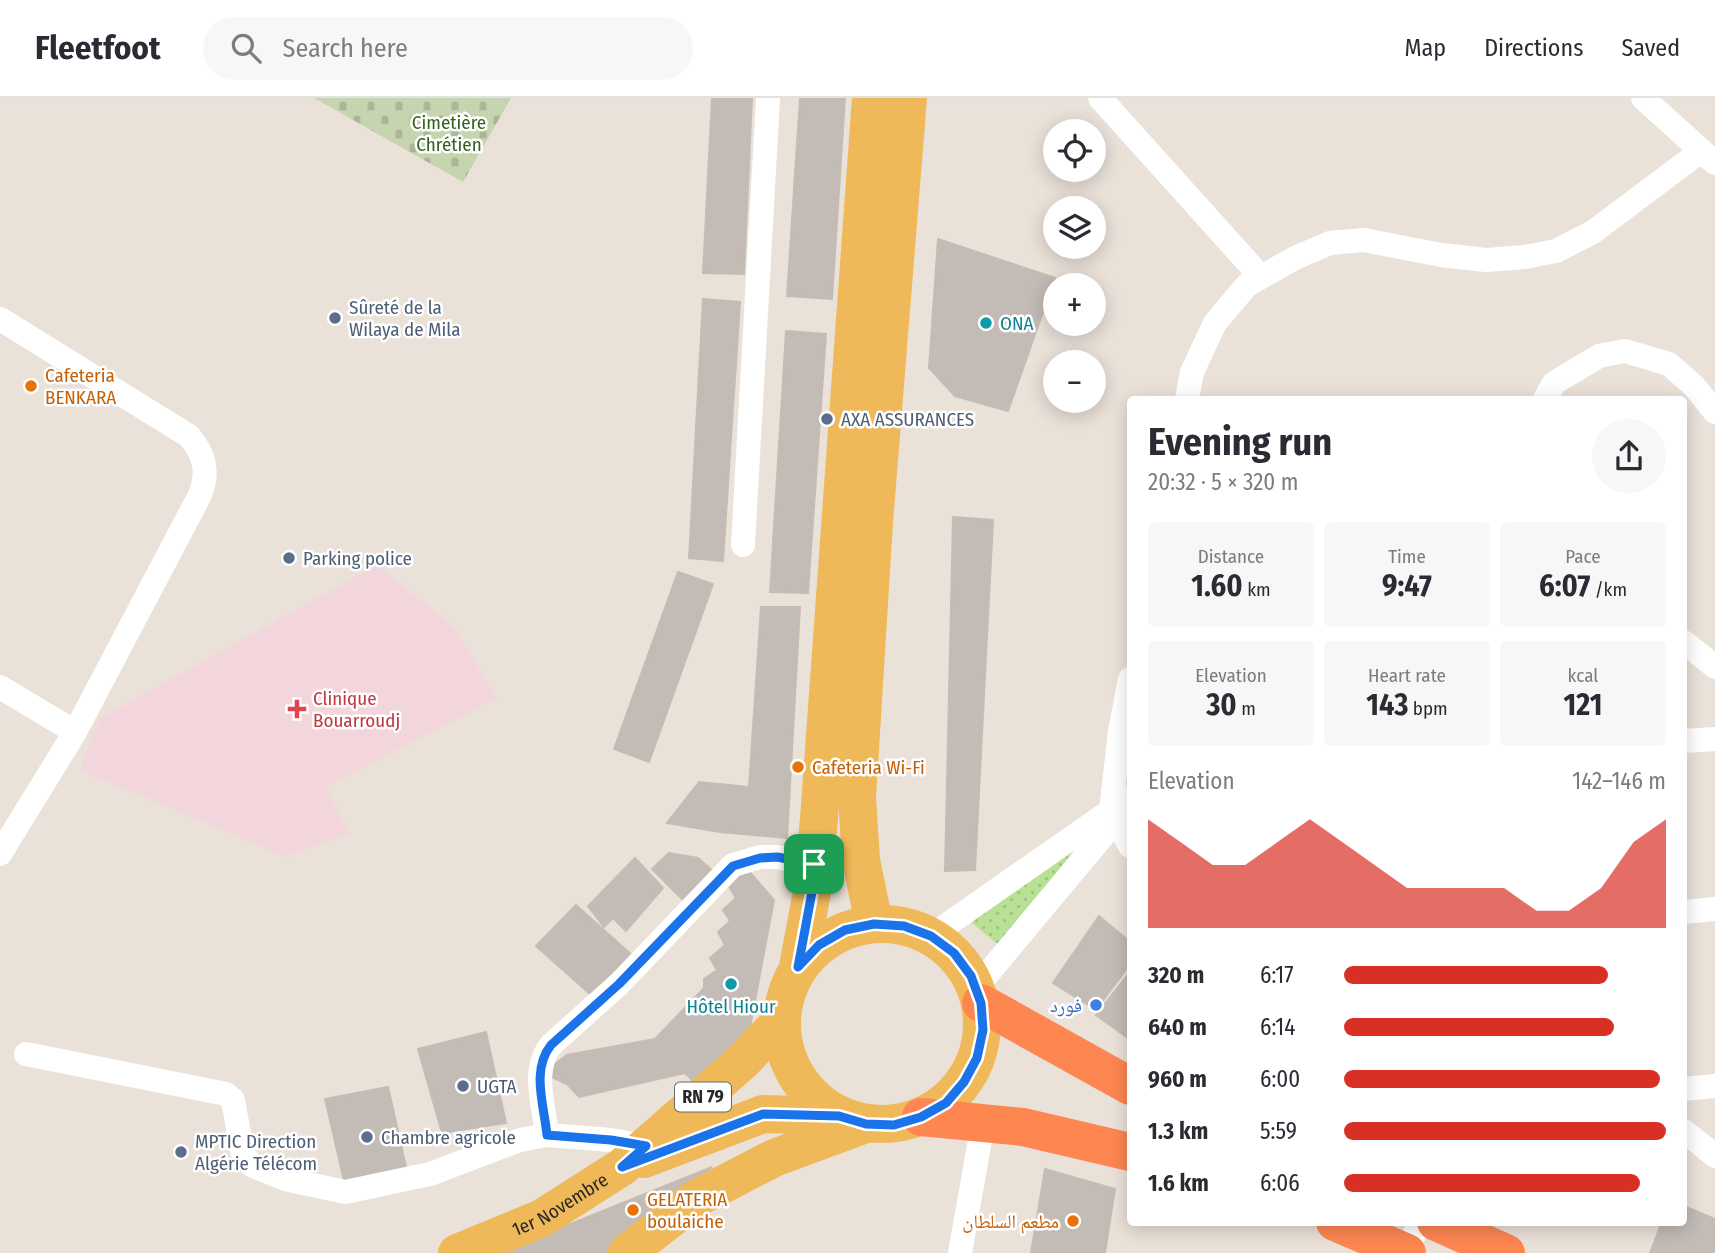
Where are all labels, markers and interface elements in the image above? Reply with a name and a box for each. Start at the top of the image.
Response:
search box [203,17,693,80]
text: Fleetfoot [35,28,161,68]
icon: search [227,29,265,67]
text: Search here [283,33,408,64]
text: Map [1405,34,1446,62]
text: Directions [1484,34,1583,62]
text: Saved [1621,34,1680,62]
park label: Cimetière Chrétien [412,111,486,156]
map controls [1043,119,1106,413]
button: locate [1043,119,1106,182]
button: layers [1043,196,1106,259]
button: + [1043,273,1106,336]
place label: Sûreté de la Wilaya de Mila [349,296,461,341]
marker: Sûreté de la Wilaya de Mila [327,310,343,326]
place label: ONA [1000,312,1033,335]
marker: ONA [978,315,994,331]
button: − [1043,350,1106,413]
place label: Cafeteria BENKARA [45,364,116,409]
marker: Cafeteria BENKARA [23,378,39,394]
place label: AXA ASSURANCES [841,408,974,431]
marker: AXA ASSURANCES [819,411,835,427]
text: Evening run [1148,419,1332,465]
button: share [1592,419,1666,493]
text: 20:32 · 5 × 320 m [1148,468,1298,496]
text: Distance [1198,545,1264,568]
text: Time [1388,545,1426,568]
text: Pace [1565,545,1601,568]
place label: Parking police [303,547,412,570]
marker: Parking police [281,550,297,566]
text: 1.60 [1191,568,1243,604]
text: 9:47 [1382,568,1432,604]
text: 6:07 [1539,568,1590,604]
text: km [1243,578,1271,601]
text: /km [1590,578,1627,601]
text: Elevation [1195,664,1267,687]
text: Heart rate [1368,664,1446,687]
text: kcal [1568,664,1598,687]
place label: Clinique Bouarroudj [313,687,400,732]
text: 30 [1206,687,1237,723]
text: 143 [1366,687,1408,723]
text: 121 [1564,687,1602,723]
text: m [1237,697,1256,720]
text: bpm [1408,697,1448,720]
marker: Clinique Bouarroudj [287,699,307,719]
place label: Cafeteria Wi-Fi [812,756,925,779]
marker: Cafeteria Wi-Fi [790,759,806,775]
text: Elevation [1148,767,1235,795]
text: 142–146 m [1572,767,1666,795]
pin [784,834,844,894]
icon: arrive [795,845,833,883]
text: 320 m [1148,961,1204,989]
text: 6:17 [1260,961,1294,989]
marker: Hôtel Hiour [723,976,739,992]
place label: فورد [1050,994,1082,1017]
place label: Hôtel Hiour [686,995,776,1018]
marker: فورد [1088,997,1104,1013]
text: 640 m [1148,1013,1207,1041]
text: 6:14 [1260,1013,1295,1041]
text: 960 m [1148,1065,1207,1093]
text: 6:00 [1260,1065,1300,1093]
place label: UGTA [477,1075,517,1098]
marker: UGTA [455,1078,471,1094]
road number: RN 79 [675,1082,731,1112]
text: 1.3 km [1148,1117,1208,1145]
text: 5:59 [1260,1117,1297,1145]
place label: Chambre agricole [381,1126,516,1149]
marker: Chambre agricole [359,1129,375,1145]
place label: MPTIC Direction Algérie Télécom [195,1130,317,1175]
marker: MPTIC Direction Algérie Télécom [173,1144,189,1160]
street label: 1er Novembre [509,1168,612,1241]
text: 1.6 km [1148,1169,1209,1197]
text: 6:06 [1260,1169,1300,1197]
place label: GELATERIA boulaiche [647,1188,727,1233]
marker: GELATERIA boulaiche [625,1202,641,1218]
place label: مطعم السلطان [962,1210,1059,1234]
marker: مطعم السلطان [1065,1213,1081,1229]

